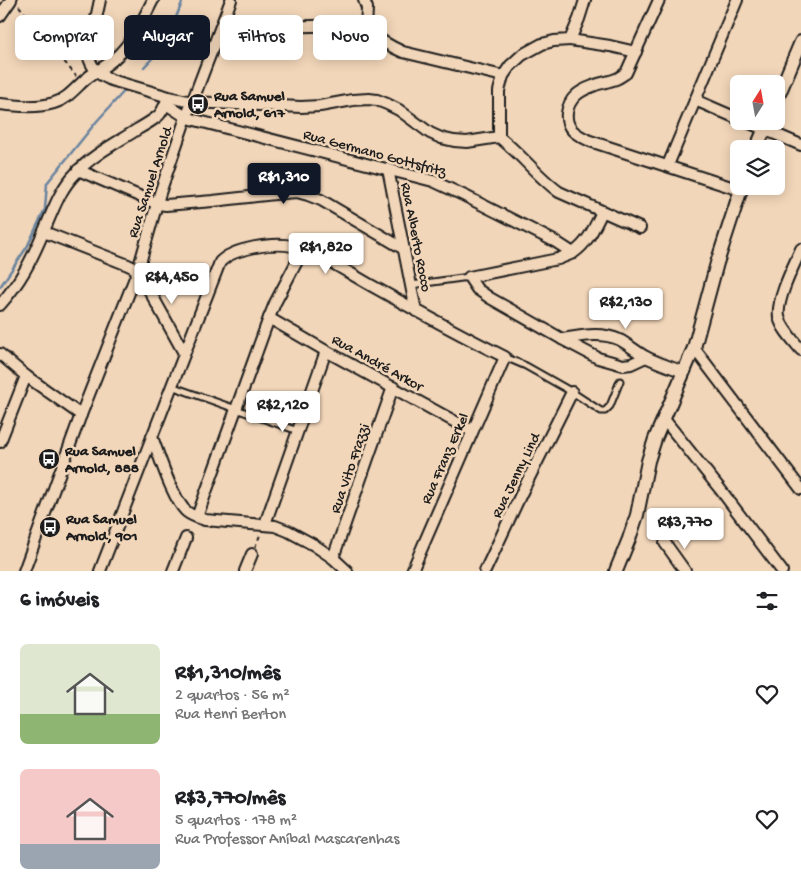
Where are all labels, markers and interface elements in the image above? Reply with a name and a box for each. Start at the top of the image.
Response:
chip: Comprar [15,15,114,60]
chip: Alugar [124,15,210,60]
chip: Filtros [220,15,303,60]
chip: Novo [313,15,387,60]
north arrow [730,75,785,130]
map controls [730,75,785,195]
place label: Rua Samuel Arnold, 617 [213,88,286,123]
bus stop icon: Rua Samuel Arnold, 617 [186,92,210,116]
street label: Rua Samuel Arnold [124,124,178,240]
street label: Rua Germano Gottsfritz [301,126,448,182]
button: layers [730,140,785,195]
pin: R$1,310 [238,162,330,205]
text: R$1,310 [259,169,309,188]
street label: Rua Alberto Rocco [396,181,435,294]
pin: R$1,820 [280,232,372,275]
text: R$1,820 [300,239,352,258]
pin: R$4,450 [126,262,218,305]
text: R$4,450 [145,269,199,288]
pin: R$2,130 [580,288,672,330]
text: R$2,130 [600,294,652,313]
street label: Rua André Arkor [328,331,428,397]
pin: R$2,120 [237,390,329,433]
text: R$2,120 [257,397,309,416]
street label: Rua Franz Erkel [418,410,474,507]
street label: Rua Vito Frazzi [327,421,375,516]
street label: Rua Jenny Lind [488,429,546,521]
place label: Rua Samuel Arnold, 888 [64,443,139,478]
bus stop icon: Rua Samuel Arnold, 888 [37,447,61,471]
pin: R$3,770 [639,508,731,550]
place label: Rua Samuel Arnold, 901 [65,511,138,546]
text: R$3,770 [658,514,712,533]
bus stop icon: Rua Samuel Arnold, 901 [38,515,62,539]
icon: filters [753,587,781,615]
text: 6 imóveis [20,589,98,614]
text: R$1,310/mês [175,662,280,687]
icon: home [60,664,120,724]
icon: heart [753,680,781,708]
text: 2 quartos · 56 m² [175,687,290,706]
text: Rua Henri Berton [175,706,286,725]
text: R$3,770/mês [175,787,285,812]
icon: home [60,789,120,849]
icon: heart [753,805,781,833]
text: 5 quartos · 178 m² [175,812,297,831]
text: Rua Professor Aníbal Mascarenhas [175,831,399,850]

